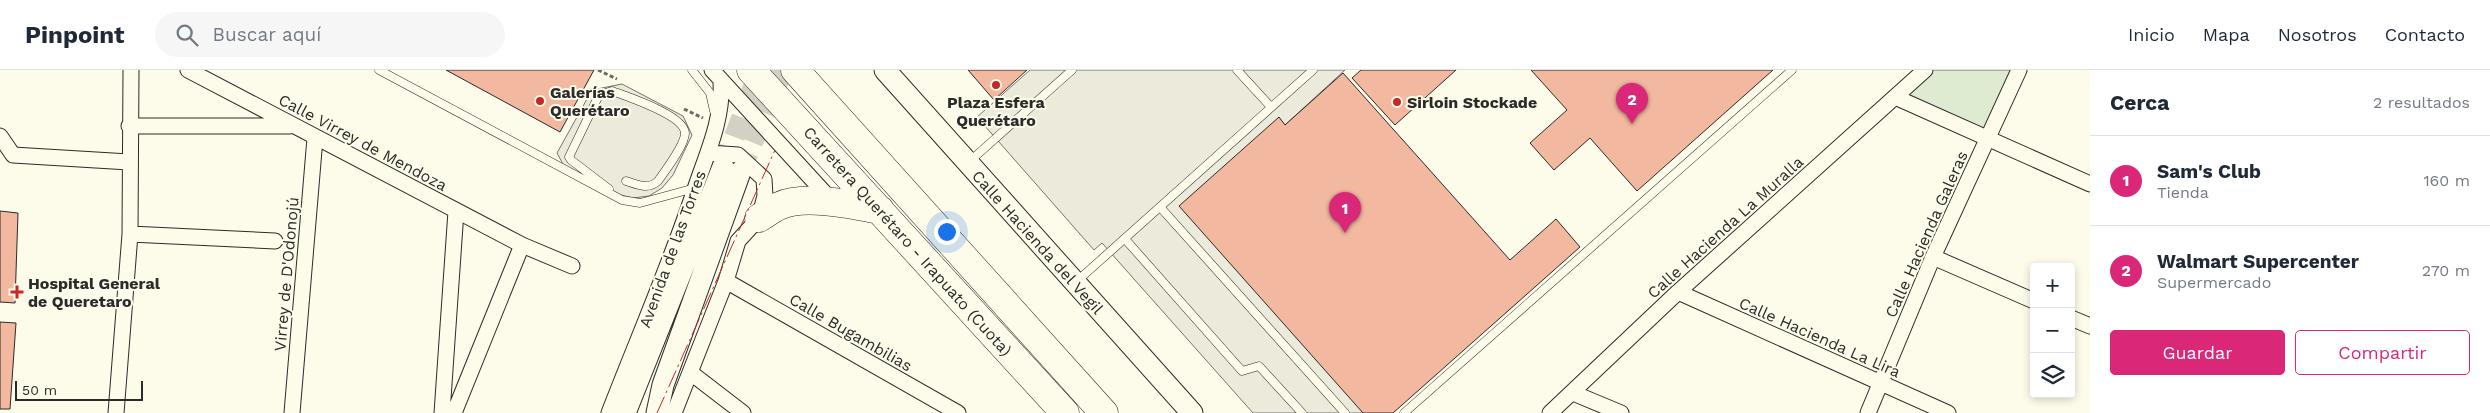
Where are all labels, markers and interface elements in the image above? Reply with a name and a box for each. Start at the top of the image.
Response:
search box [155,12,505,57]
text: Pinpoint [25,21,125,49]
icon: search [173,21,201,49]
text: Buscar aquí [213,23,321,46]
text: Inicio [2128,24,2175,45]
text: Mapa [2203,24,2250,45]
text: Nosotros [2278,24,2357,45]
text: Contacto [2385,24,2465,45]
marker: Plaza Esfera Querétaro [990,79,1002,91]
place label: Galerías Querétaro [550,83,630,120]
pin: 2 [1616,83,1648,124]
street label: Calle Virrey de Mendoza [275,90,450,195]
text: Cerca [2110,90,2169,115]
place label: Plaza Esfera Querétaro [947,93,1046,130]
place label: Sirloin Stockade [1407,93,1537,112]
text: 2 resultados [2373,93,2470,112]
marker: Galerías Querétaro [534,95,546,107]
marker: Sirloin Stockade [1391,96,1403,108]
street label: Carretera Querétaro - Irapuato (Cuota) [800,123,1016,360]
street label: Calle Hacienda Galeras [1881,148,1972,320]
street label: Calle Hacienda La Muralla [1644,152,1807,302]
text: Sam's Club [2157,160,2261,183]
street label: Calle Hacienda del Vegil [968,167,1107,318]
street label: Avenida de las Torres [635,168,710,330]
text: 1 [2123,171,2129,190]
text: 160 m [2423,171,2470,190]
text: Tienda [2157,183,2209,202]
pin: 1 [1329,192,1361,233]
street label: Virrey de D'Odonojú [270,196,303,352]
your location [934,219,960,245]
text: Walmart Supercenter [2157,250,2359,273]
text: 2 [2121,261,2131,280]
text: 270 m [2422,261,2470,280]
map controls [2030,263,2075,398]
button: + [2030,263,2075,308]
text: Supermercado [2157,273,2271,292]
place label: Hospital General de Queretaro [28,274,161,311]
marker: Hospital General de Queretaro [10,285,24,299]
street label: Calle Bugambilias [786,290,916,375]
street label: Calle Hacienda La Lira [1736,293,1903,382]
button: − [2030,308,2075,353]
button: Guardar [2110,330,2285,375]
button: Compartir [2295,330,2470,375]
button: layers [2030,353,2075,398]
scale bar [15,378,142,401]
text: 50 m [22,382,57,398]

